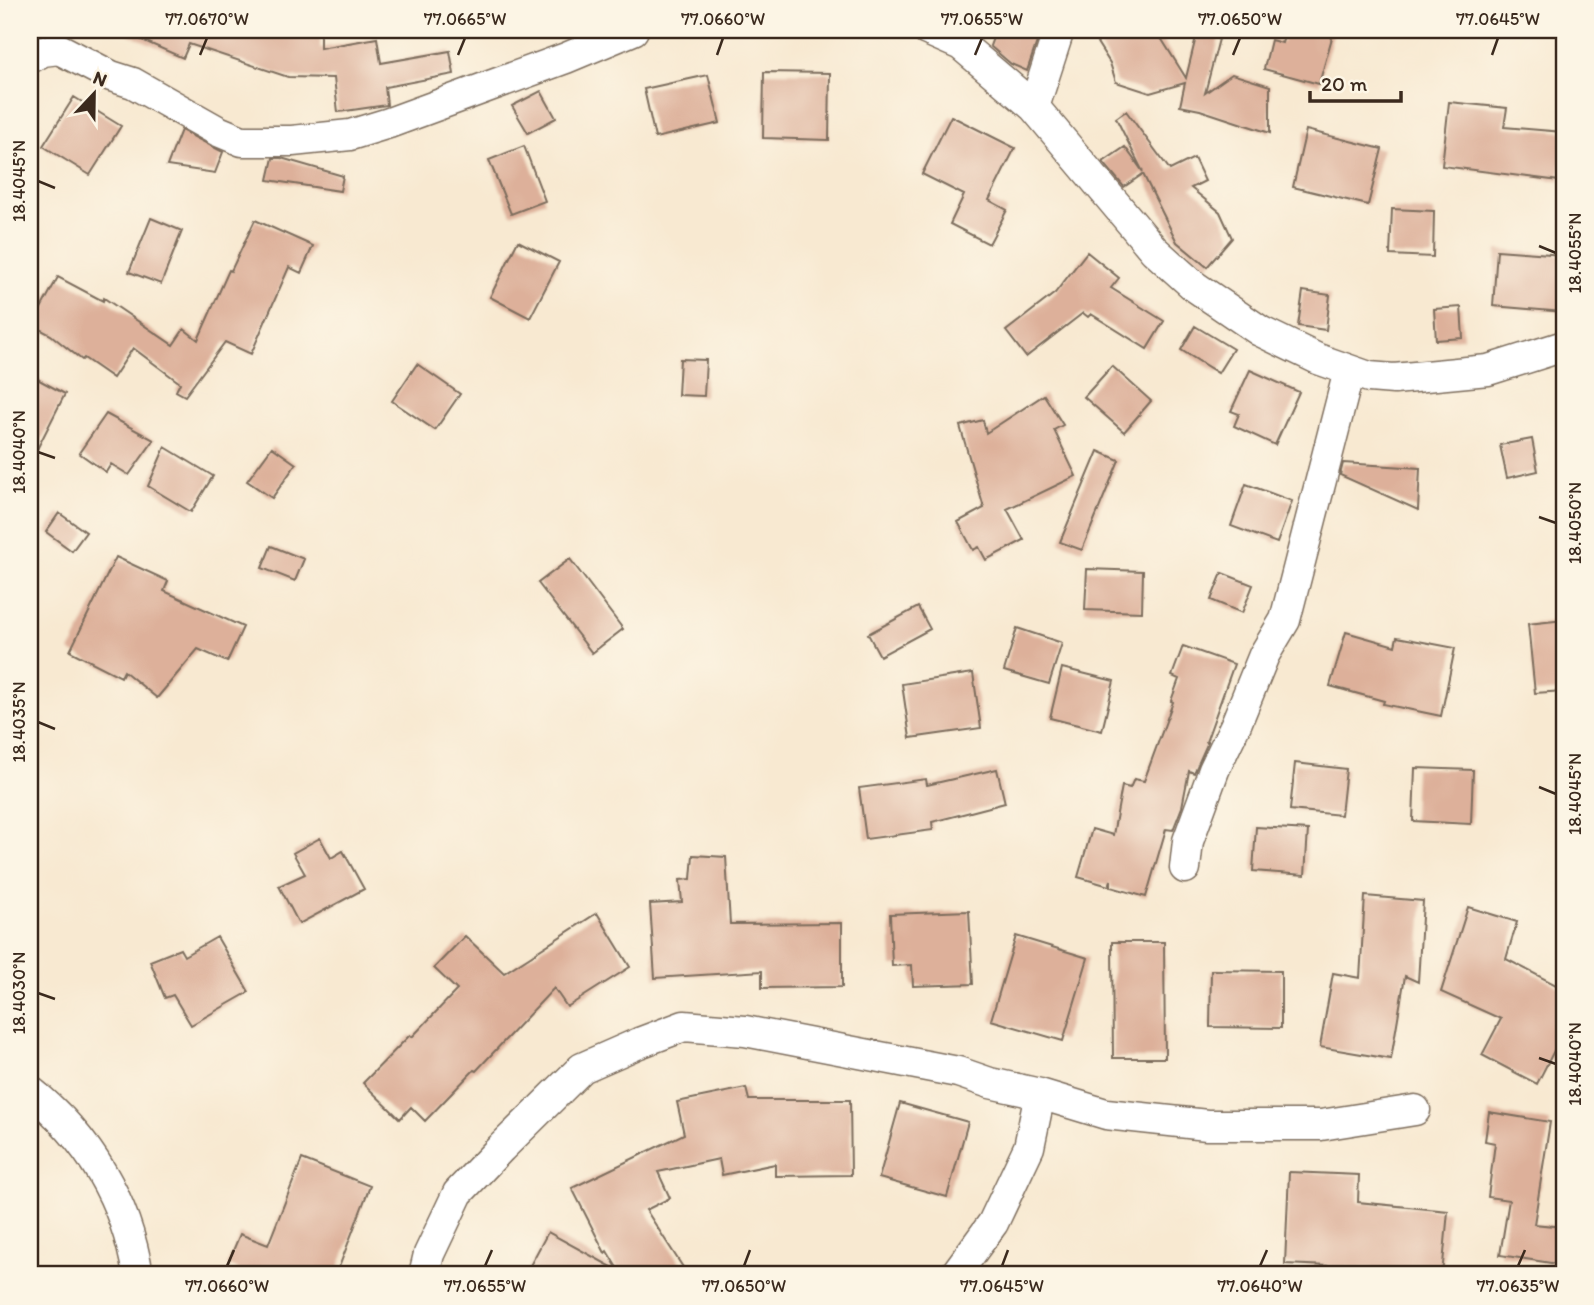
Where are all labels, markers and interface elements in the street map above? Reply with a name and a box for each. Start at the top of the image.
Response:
text: 77.0670°W [165,8,249,30]
text: 77.0665°W [424,8,506,30]
text: 77.0660°W [681,8,765,30]
text: 77.0655°W [941,8,1023,30]
text: 77.0650°W [1198,8,1282,30]
text: 77.0645°W [1456,8,1540,30]
north arrow [60,60,130,130]
scale bar [1310,60,1402,104]
text: N [90,66,110,92]
text: 20 m [1321,71,1368,96]
text: 18.4045°N [8,140,30,222]
text: 18.4055°N [1564,213,1586,293]
text: 18.4040°N [8,410,30,494]
text: 18.4050°N [1564,482,1586,564]
text: 18.4035°N [8,681,30,763]
text: 18.4045°N [1564,753,1586,835]
text: 18.4030°N [8,952,30,1034]
text: 18.4040°N [1564,1022,1586,1106]
text: 77.0660°W [185,1275,269,1297]
text: 77.0655°W [444,1275,526,1297]
text: 77.0650°W [702,1275,786,1297]
text: 77.0645°W [960,1275,1044,1297]
text: 77.0640°W [1217,1275,1303,1297]
text: 77.0635°W [1477,1275,1559,1297]

